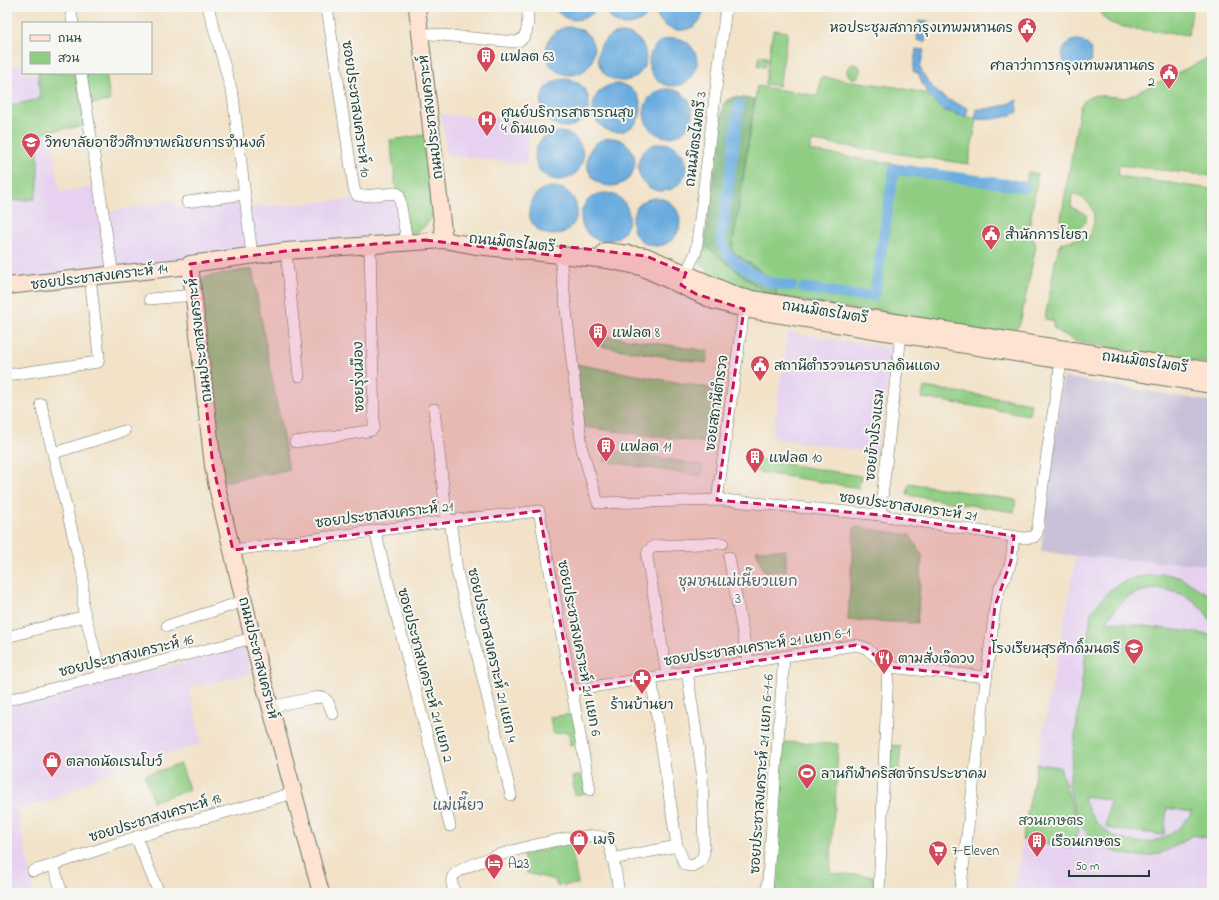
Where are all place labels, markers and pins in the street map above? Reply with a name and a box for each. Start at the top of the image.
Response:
public building icon: หอประชุมสภากรุงเทพมหานคร [1016,16,1038,44]
place label: หอประชุมสภากรุงเทพมหานคร [830,18,1013,39]
building icon: แฟลต 63 [475,45,497,73]
place label: แฟลต 63 [500,47,555,68]
place label: ศาลาว่าการกรุงเทพมหานคร 2 [990,56,1155,93]
public building icon: ศาลาว่าการกรุงเทพมหานคร 2 [1158,62,1180,90]
place label: ศูนย์บริการสาธารณสุข 4 ดินแดง [501,103,634,140]
hospital icon: ศูนย์บริการสาธารณสุข 4 ดินแดง [476,109,498,137]
school or university icon: วิทยาลัยอาชีวศึกษาพณิชยการจำนงค์ [20,131,42,159]
place label: วิทยาลัยอาชีวศึกษาพณิชยการจำนงค์ [45,133,266,154]
public building icon: สำนักการโยธา [980,223,1002,251]
place label: สำนักการโยธา [1005,225,1088,246]
building icon: แฟลต 8 [587,321,609,349]
place label: แฟลต 8 [612,323,660,344]
public building icon: สถานีตำรวจนครบาลดินแดง [749,354,771,382]
place label: สถานีตำรวจนครบาลดินแดง [774,356,940,377]
building icon: แฟลต 11 [595,435,617,463]
place label: แฟลต 11 [620,437,672,458]
building icon: แฟลต 10 [744,446,766,474]
place label: แฟลต 10 [769,448,822,469]
place label: โรงเรียนสุรศักดิ์มนตรี [991,637,1121,660]
school or university icon: โรงเรียนสุรศักดิ์มนตรี [1123,637,1145,665]
place label: ตามสั่งเจ๊ดวง [898,646,975,670]
restaurant icon: ตามสั่งเจ๊ดวง [873,647,895,675]
pharmacy icon: ร้านบ้านยา [631,667,653,695]
place label: ร้านบ้านยา [611,695,673,716]
shop icon: ตลาดนัดเรนโบว์ [41,750,63,778]
place label: ตลาดนัดเรนโบว์ [66,752,163,773]
sports icon: ลานกีฬาคริสตจักรประชาคม [796,762,818,790]
place label: ลานกีฬาคริสตจักรประชาคม [821,764,987,785]
shop icon: เมจิ [568,828,590,856]
place label: เมจิ [593,830,615,851]
building icon: เรือนเกษตร [1026,830,1048,858]
place label: เรือนเกษตร [1051,832,1121,853]
supermarket icon: 7-Eleven [927,839,949,867]
place label: 7-Eleven [952,841,999,862]
hotel icon: A23 [483,852,505,880]
place label: A23 [508,854,530,875]

